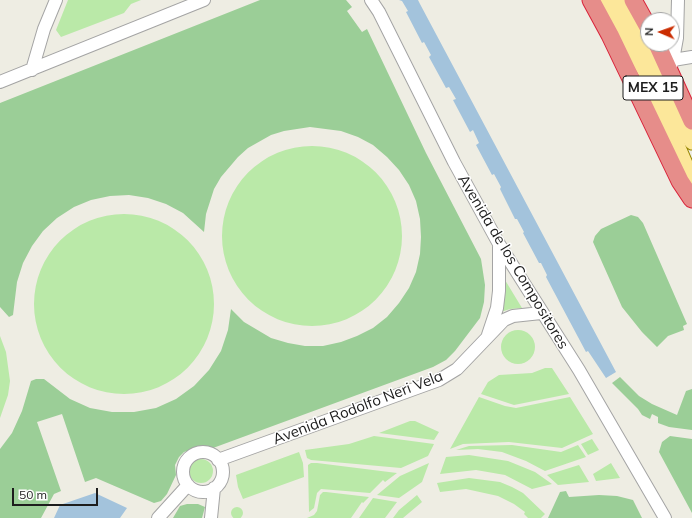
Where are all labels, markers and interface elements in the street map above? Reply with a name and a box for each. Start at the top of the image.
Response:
north arrow [640,12,680,52]
text: N [642,27,656,36]
road number: MEX 15 [623,76,683,100]
street label: Avenida de los Compositores [454,172,572,352]
street label: Avenida Rodolfo Neri Vela [270,367,446,449]
scale bar [14,480,100,506]
text: 50 m [19,487,47,502]

